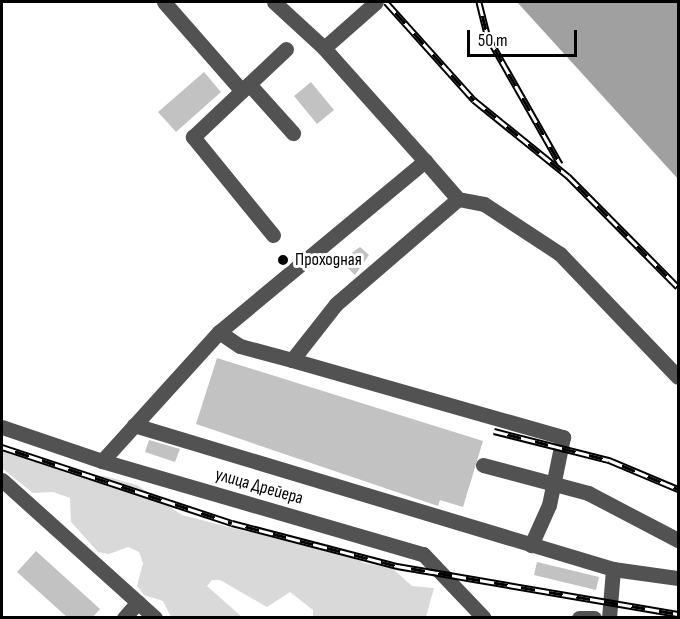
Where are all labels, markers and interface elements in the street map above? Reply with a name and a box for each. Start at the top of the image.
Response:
scale bar [470,18,580,56]
text: 50 m [478,30,508,51]
place label: Проходная [295,249,362,271]
marker: Проходная [276,253,290,267]
street label: улица Дрейера [213,464,305,510]

